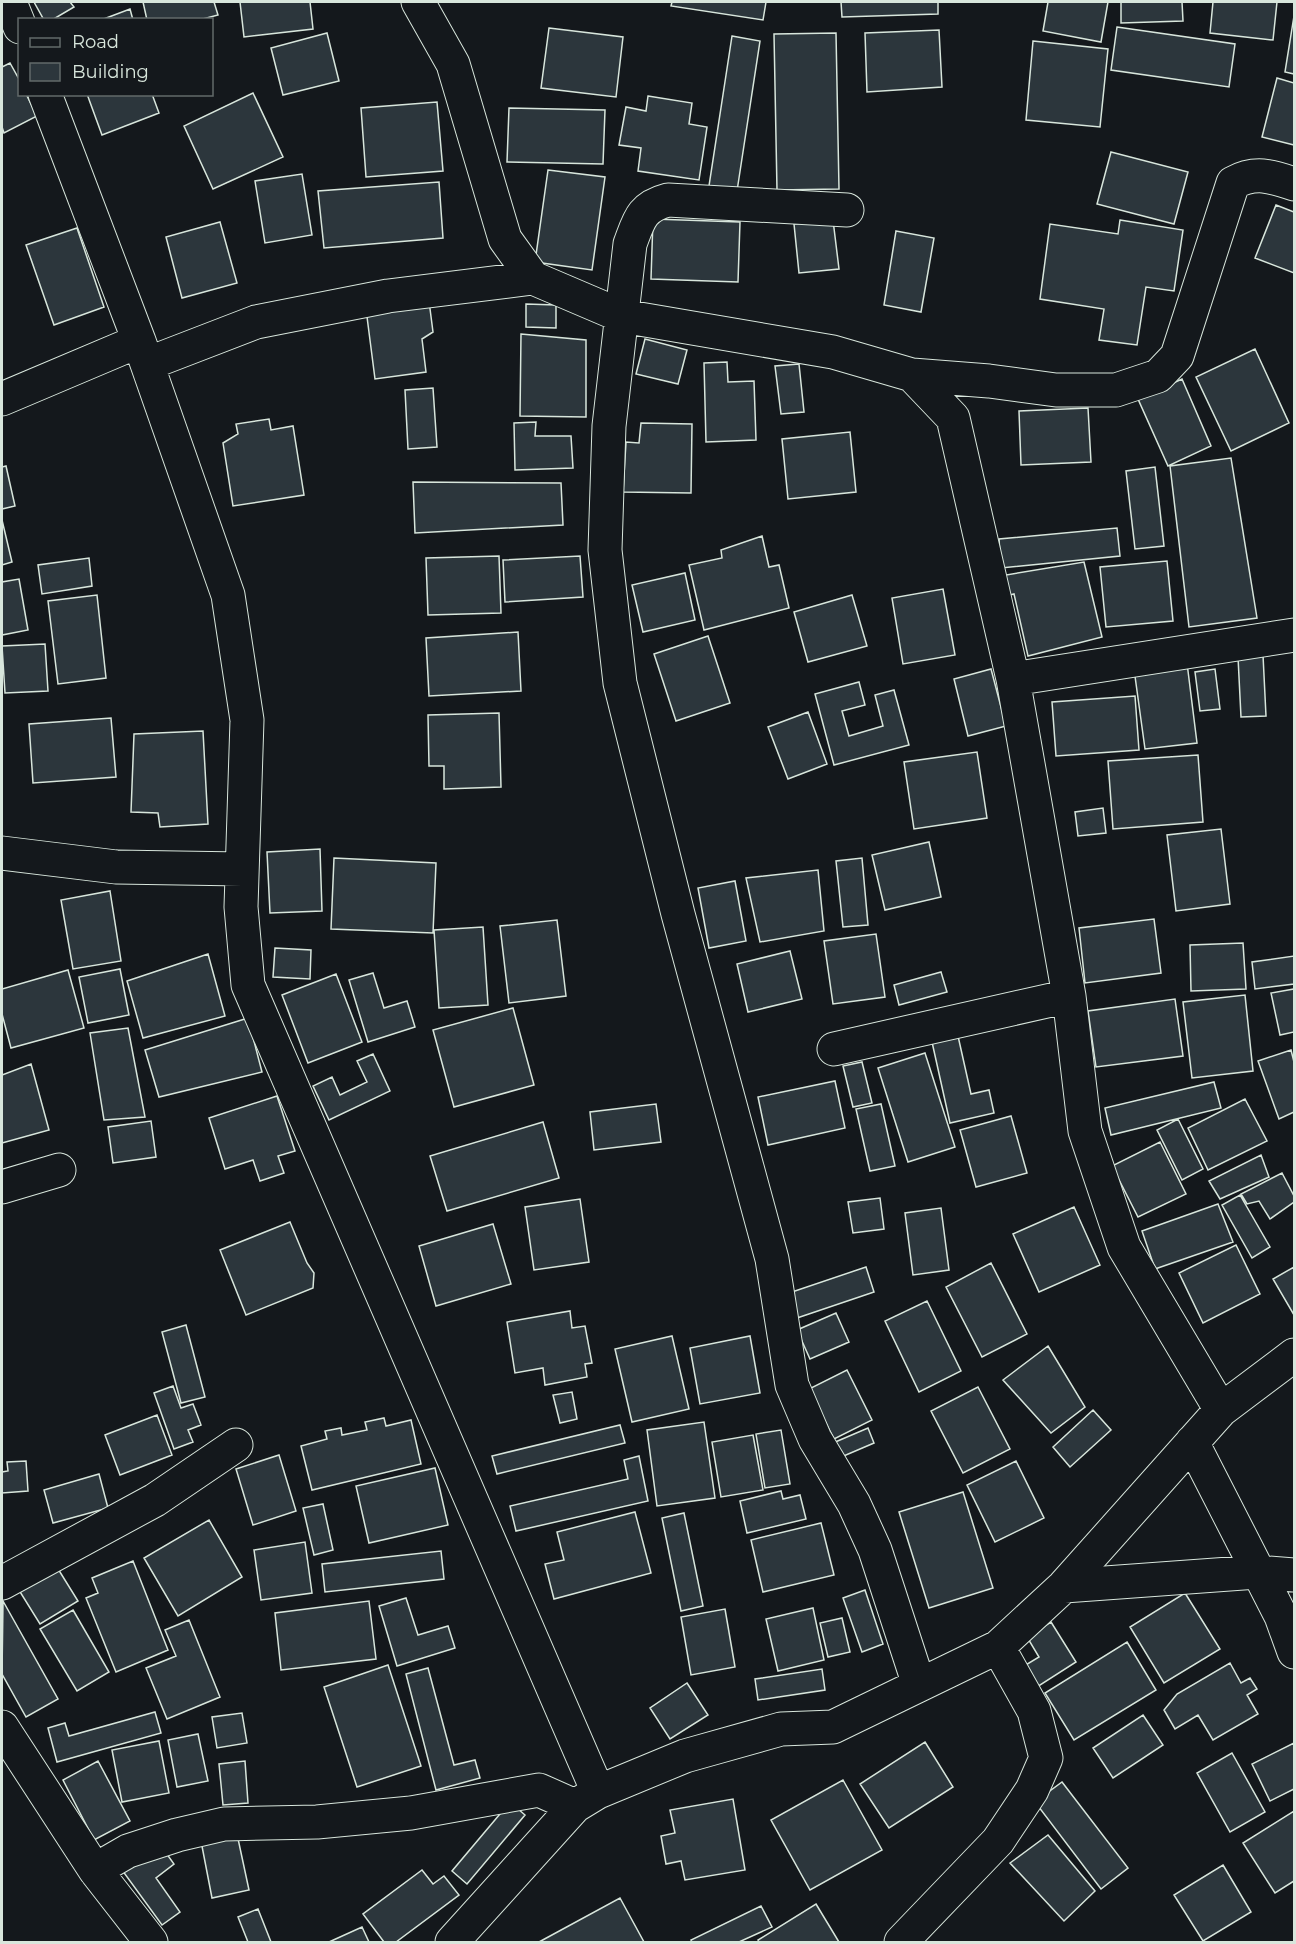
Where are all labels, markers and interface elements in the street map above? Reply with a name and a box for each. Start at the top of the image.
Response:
legend [18,18,213,96]
text: Road [72,31,119,53]
text: Building [72,61,149,83]

